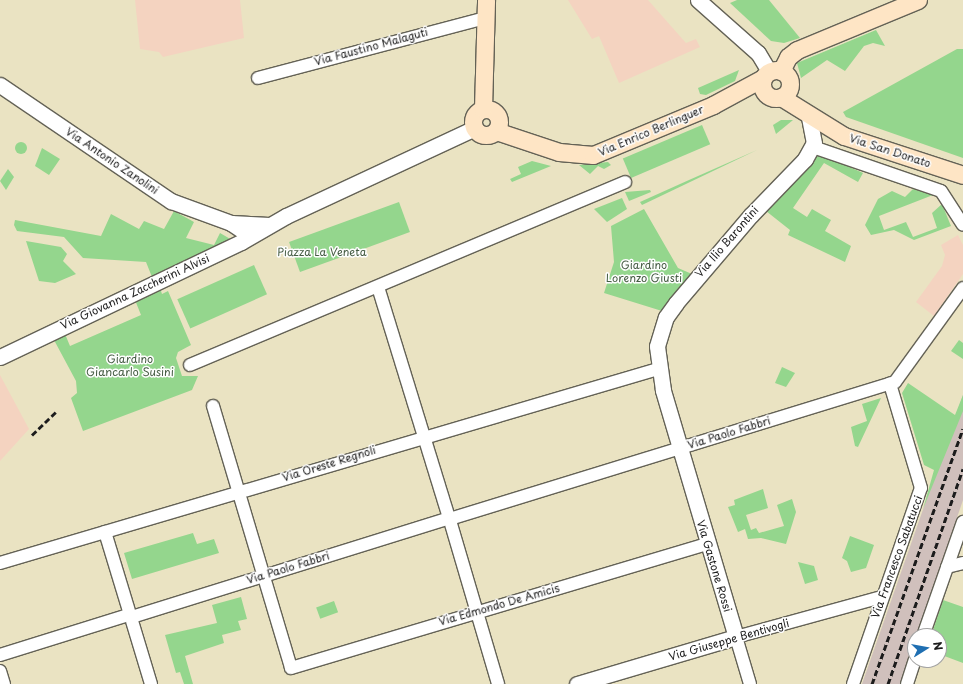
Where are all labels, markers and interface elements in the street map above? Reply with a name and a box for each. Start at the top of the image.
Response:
street label: Via Faustino Malaguti [313,26,429,68]
street label: Via Enrico Berlinguer [596,103,706,159]
street label: Via Antonio Zanolini [63,125,161,197]
street label: Via San Donato [848,132,932,170]
street label: Via Ilio Barontini [693,204,761,280]
park label: Piazza La Veneta [277,245,367,259]
street label: Via Giovanna Zaccherini Alvisi [59,252,211,332]
park label: Giardino Lorenzo Giusti [606,259,682,285]
park label: Giardino Giancarlo Susini [86,353,174,379]
street label: Via Paolo Fabbri [686,414,772,452]
street label: Via Oreste Regnoli [280,443,378,485]
street label: Via Francesco Sabatucci [869,494,925,620]
street label: Via Gastone Rossi [694,519,734,613]
street label: Via Paolo Fabbri [245,549,331,587]
street label: Via Edmondo De Amicis [437,581,561,629]
street label: Via Giuseppe Bentivogli [668,617,790,663]
north arrow [907,628,947,668]
text: N [929,640,947,652]

